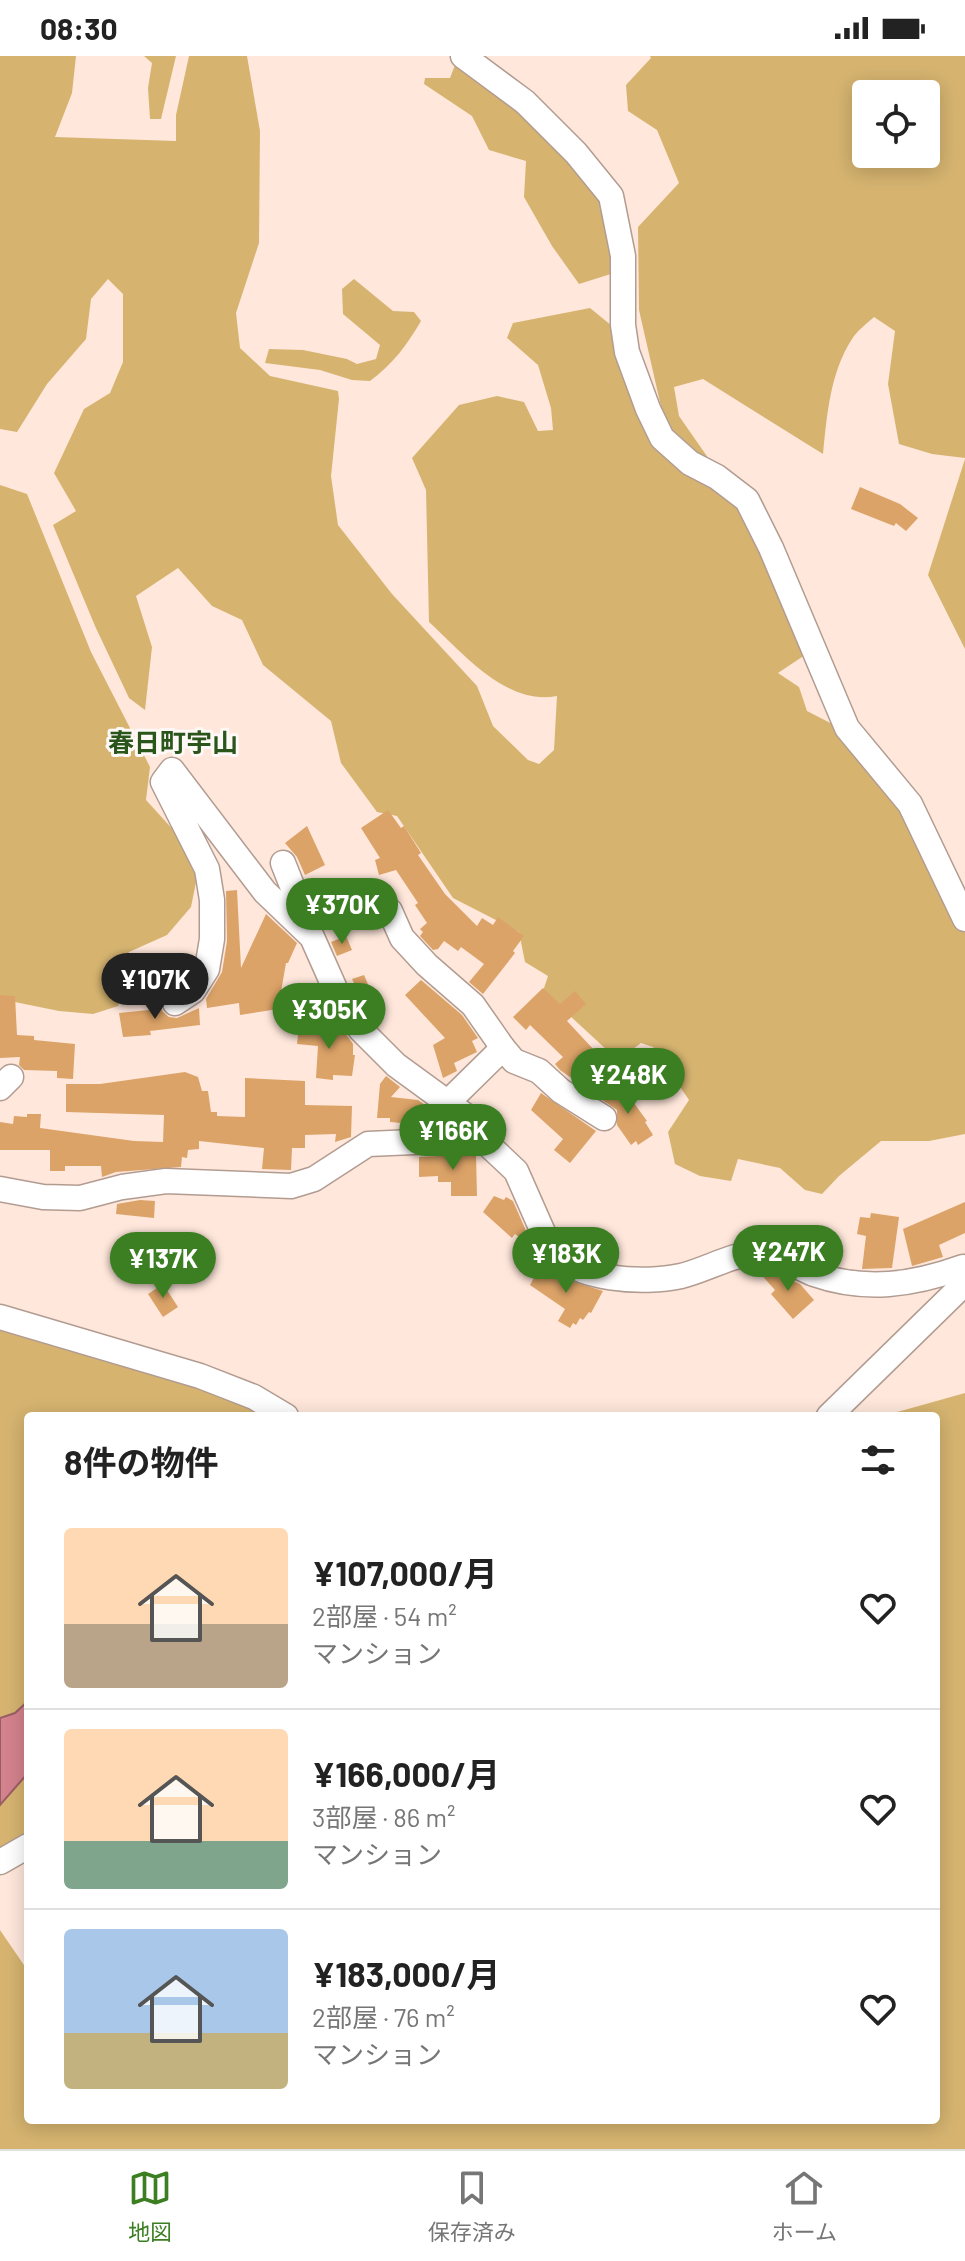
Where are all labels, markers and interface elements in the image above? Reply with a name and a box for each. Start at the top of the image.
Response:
text: 08:30 [40,10,118,46]
map controls [852,80,940,168]
button: locate [852,80,940,168]
district label: 春日町宇山 [108,726,238,757]
pin: ¥370K [286,878,398,946]
text: ¥370K [304,888,380,919]
pin: ¥107K [99,953,211,1021]
text: ¥107K [119,963,191,994]
pin: ¥305K [273,983,385,1051]
text: ¥305K [291,993,368,1024]
pin: ¥248K [572,1048,684,1116]
text: ¥248K [589,1058,667,1089]
pin: ¥166K [397,1104,509,1172]
text: ¥166K [417,1114,489,1145]
pin: ¥247K [732,1225,844,1293]
pin: ¥183K [510,1227,622,1295]
pin: ¥137K [107,1232,219,1300]
text: ¥247K [750,1235,826,1266]
text: ¥183K [530,1237,602,1268]
text: ¥137K [128,1242,198,1273]
icon: filters [856,1438,900,1482]
text: 8件の物件 [64,1441,218,1482]
text: ¥107,000/月 [312,1552,498,1593]
icon: home [128,1560,224,1656]
icon: heart [856,1586,900,1630]
text: 2部屋 · 54 m² [312,1600,457,1631]
text: マンション [312,1637,442,1668]
text: ¥166,000/月 [312,1753,500,1794]
icon: home [128,1761,224,1857]
icon: heart [856,1787,900,1831]
text: 3部屋 · 86 m² [312,1801,455,1832]
text: マンション [312,1838,442,1869]
text: ¥183,000/月 [312,1953,500,1994]
icon: home [128,1961,224,2057]
icon: heart [856,1987,900,2031]
text: 2部屋 · 76 m² [312,2001,455,2032]
text: マンション [312,2038,442,2069]
tab: 地図 [128,2166,172,2246]
tab: 保存済み [428,2166,516,2246]
tab: ホーム [772,2166,837,2246]

